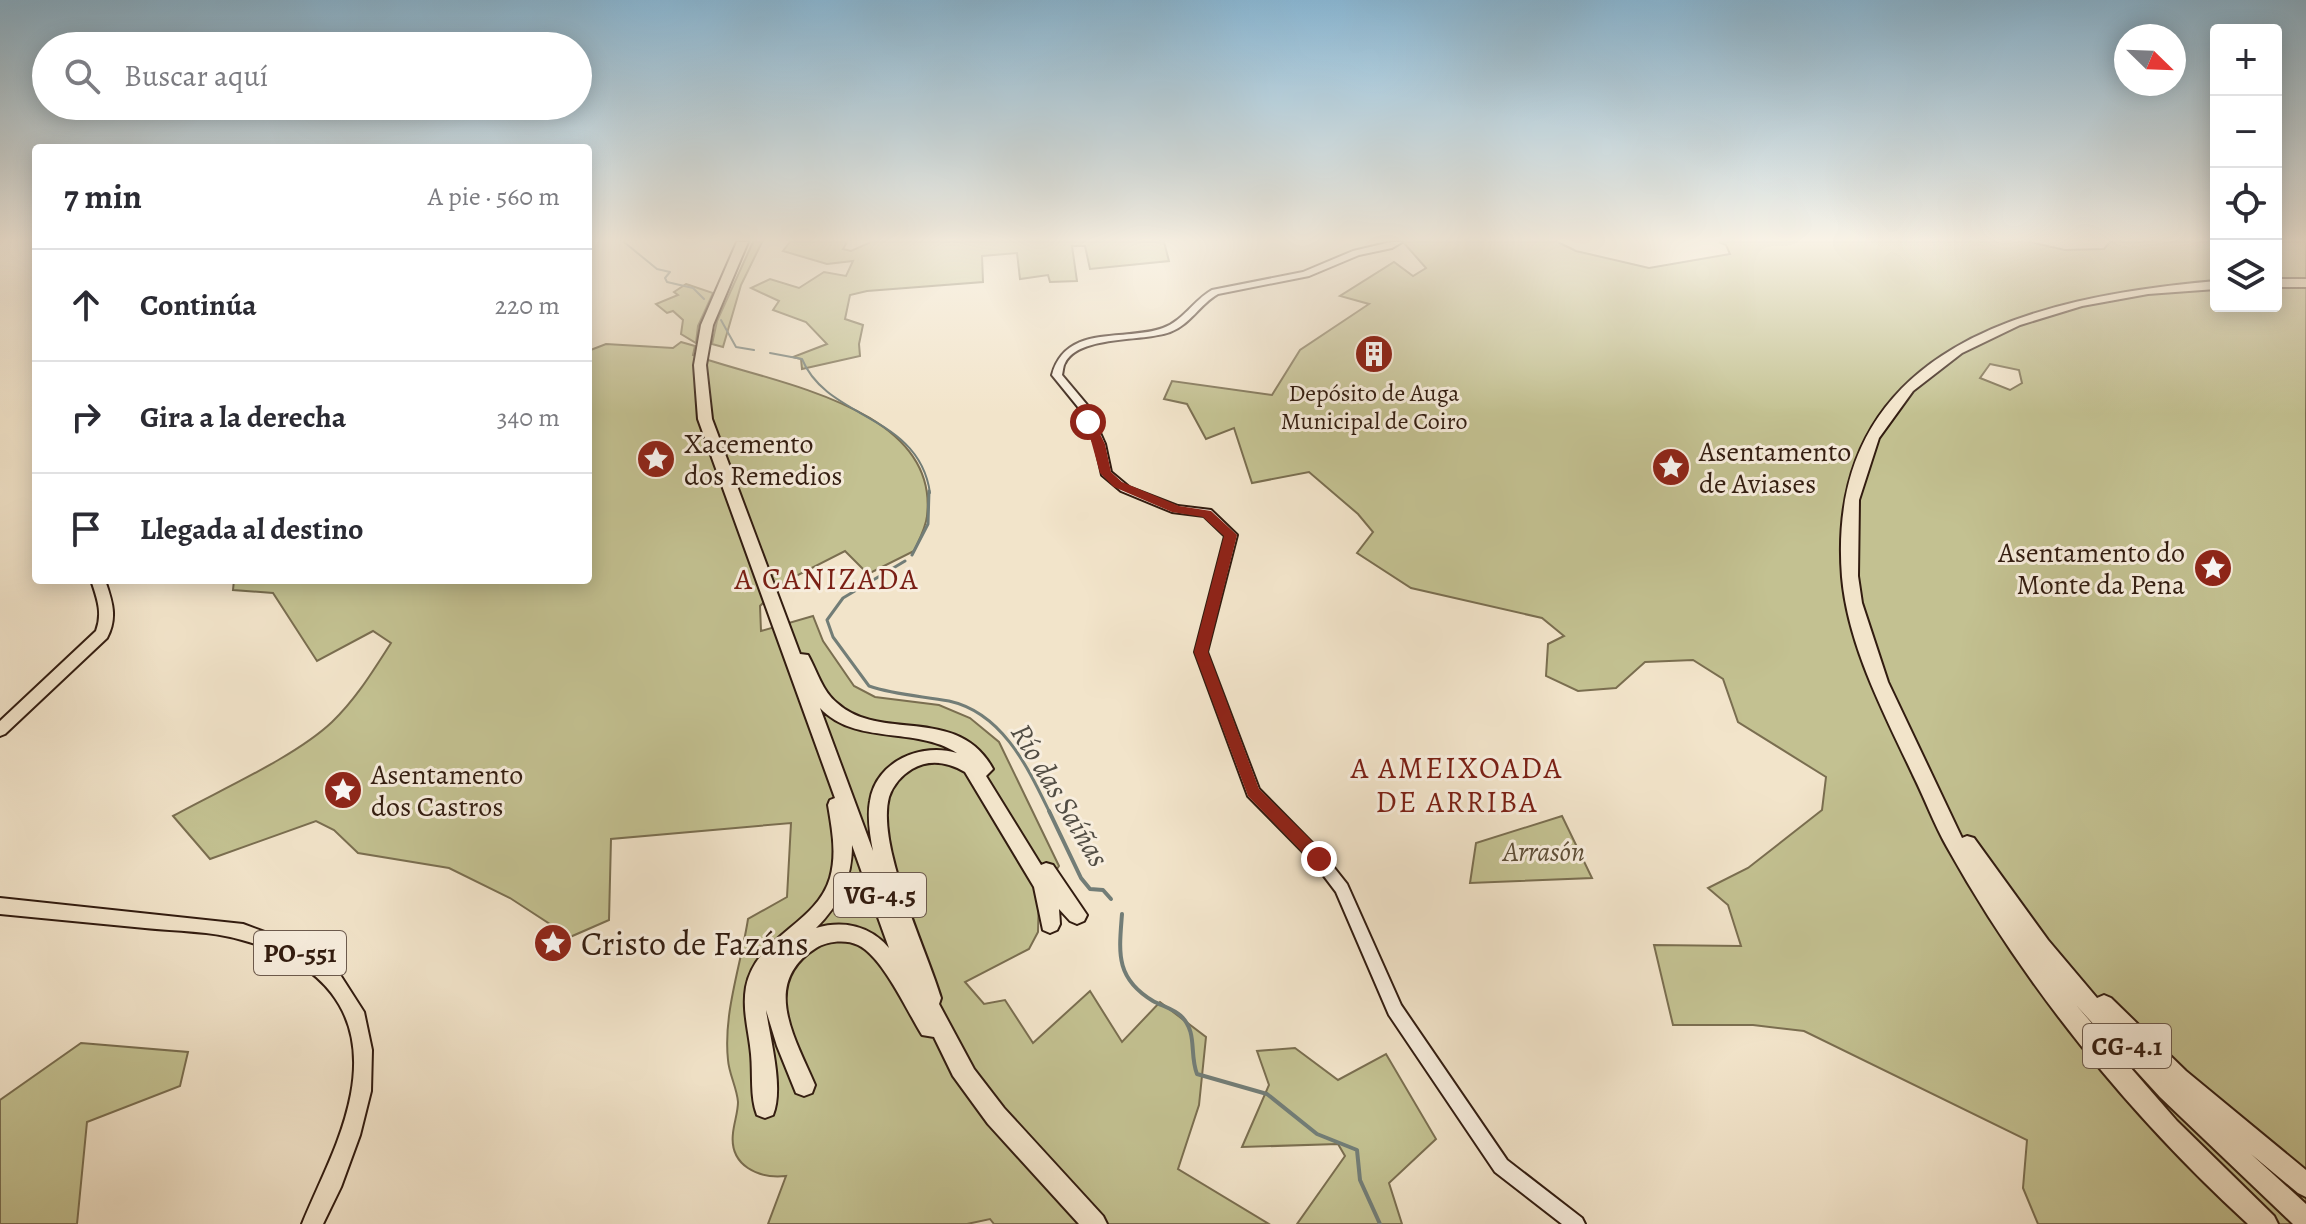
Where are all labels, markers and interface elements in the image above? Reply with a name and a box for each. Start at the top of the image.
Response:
north arrow [2114,24,2186,96]
map controls [2210,24,2282,312]
button: + [2210,24,2282,96]
search box [32,32,592,120]
icon: search [60,54,104,98]
text: Buscar aquí [124,56,268,96]
button: − [2210,96,2282,168]
button: locate [2210,168,2282,240]
text: 7 min [64,173,142,220]
text: A pie · 560 m [428,179,560,214]
button: layers [2210,240,2282,312]
icon: ahead [64,283,108,327]
text: Continúa [140,285,257,325]
text: 220 m [495,288,560,323]
building icon: Depósito de Auga Municipal de Coiro [1353,333,1395,375]
place label: Depósito de Auga Municipal de Coiro [1281,377,1467,437]
icon: right [64,395,108,439]
text: Gira a la derecha [140,397,346,437]
text: 340 m [497,400,560,435]
route start [1070,404,1106,440]
place label: Xacemento dos Remedios [684,425,843,495]
place label: Asentamento de Aviases [1698,433,1851,503]
place icon: Xacemento dos Remedios [635,438,677,480]
place icon: Asentamento de Aviases [1650,446,1692,488]
icon: arrive [64,507,108,551]
text: Llegada al destino [140,509,363,549]
place label: Asentamento do Monte da Pena [1997,534,2185,604]
place icon: Asentamento do Monte da Pena [2192,547,2234,589]
district label: A CANIZADA [733,559,920,599]
water label: Río das Saíñas [1001,716,1119,874]
district label: A AMEIXOADA DE ARRIBA [1350,748,1563,822]
place label: Asentamento dos Castros [370,756,523,826]
place icon: Asentamento dos Castros [322,769,364,811]
park label: Arrasón [1501,833,1585,871]
route end [1301,841,1337,877]
road number: VG-4.5 [834,873,926,917]
place label: Cristo de Fazáns [581,920,809,967]
place icon: Cristo de Fazáns [532,922,574,964]
road number: PO-551 [254,931,346,975]
road number: CG-4.1 [2083,1024,2171,1068]

